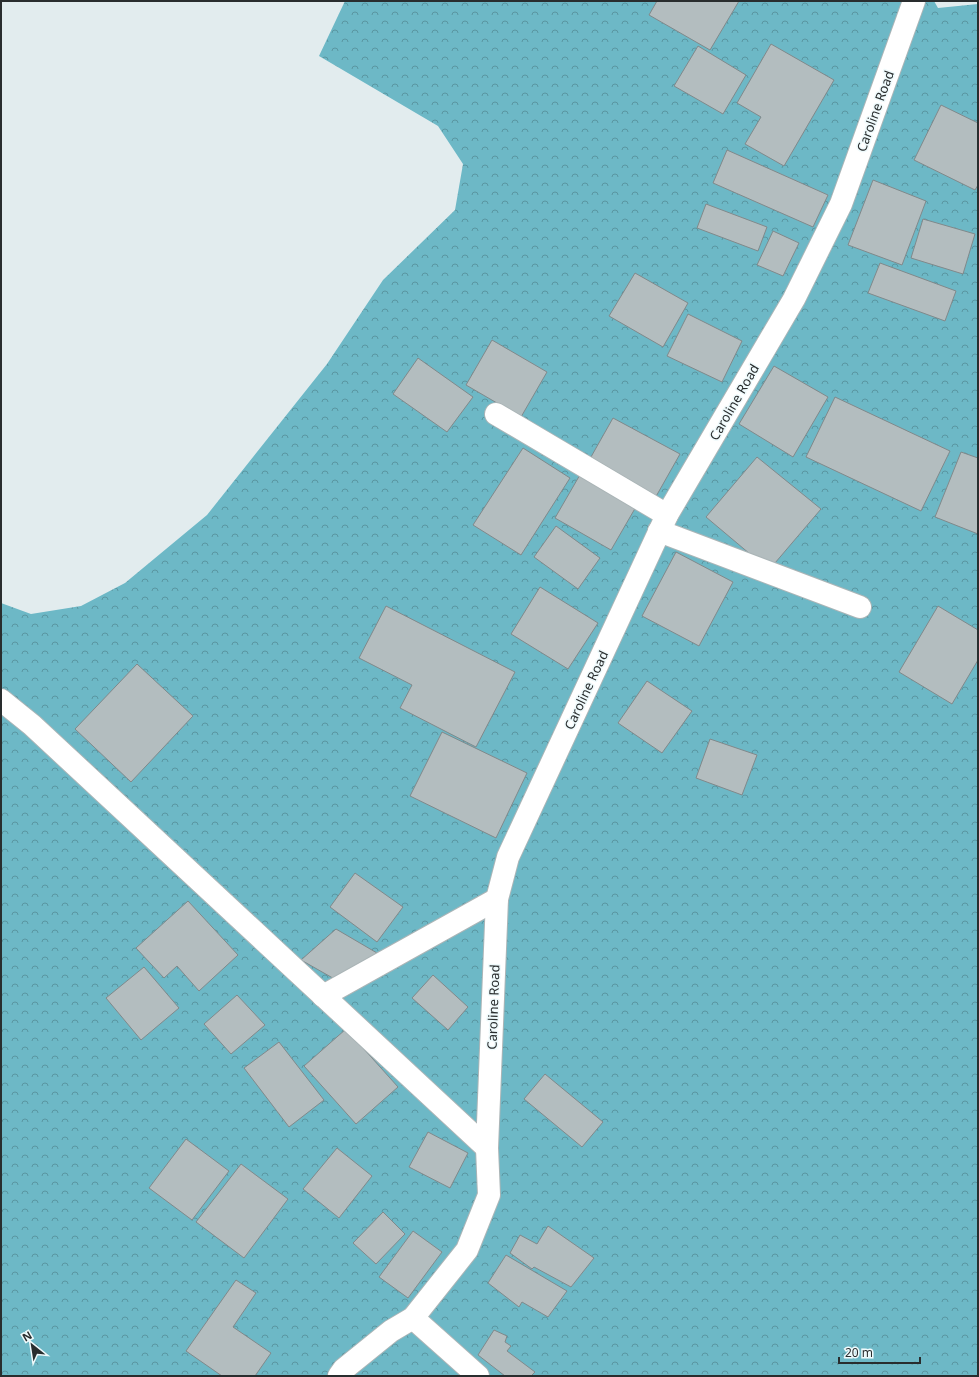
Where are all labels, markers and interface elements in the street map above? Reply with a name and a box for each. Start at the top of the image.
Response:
street label: Caroline Road [852,68,898,154]
street label: Caroline Road [705,361,763,443]
street label: Caroline Road [560,648,612,732]
street label: Caroline Road [483,964,503,1050]
north arrow [12,1325,52,1365]
text: N [19,1327,34,1345]
scale bar [839,1339,920,1365]
text: 20 m [845,1344,873,1361]

